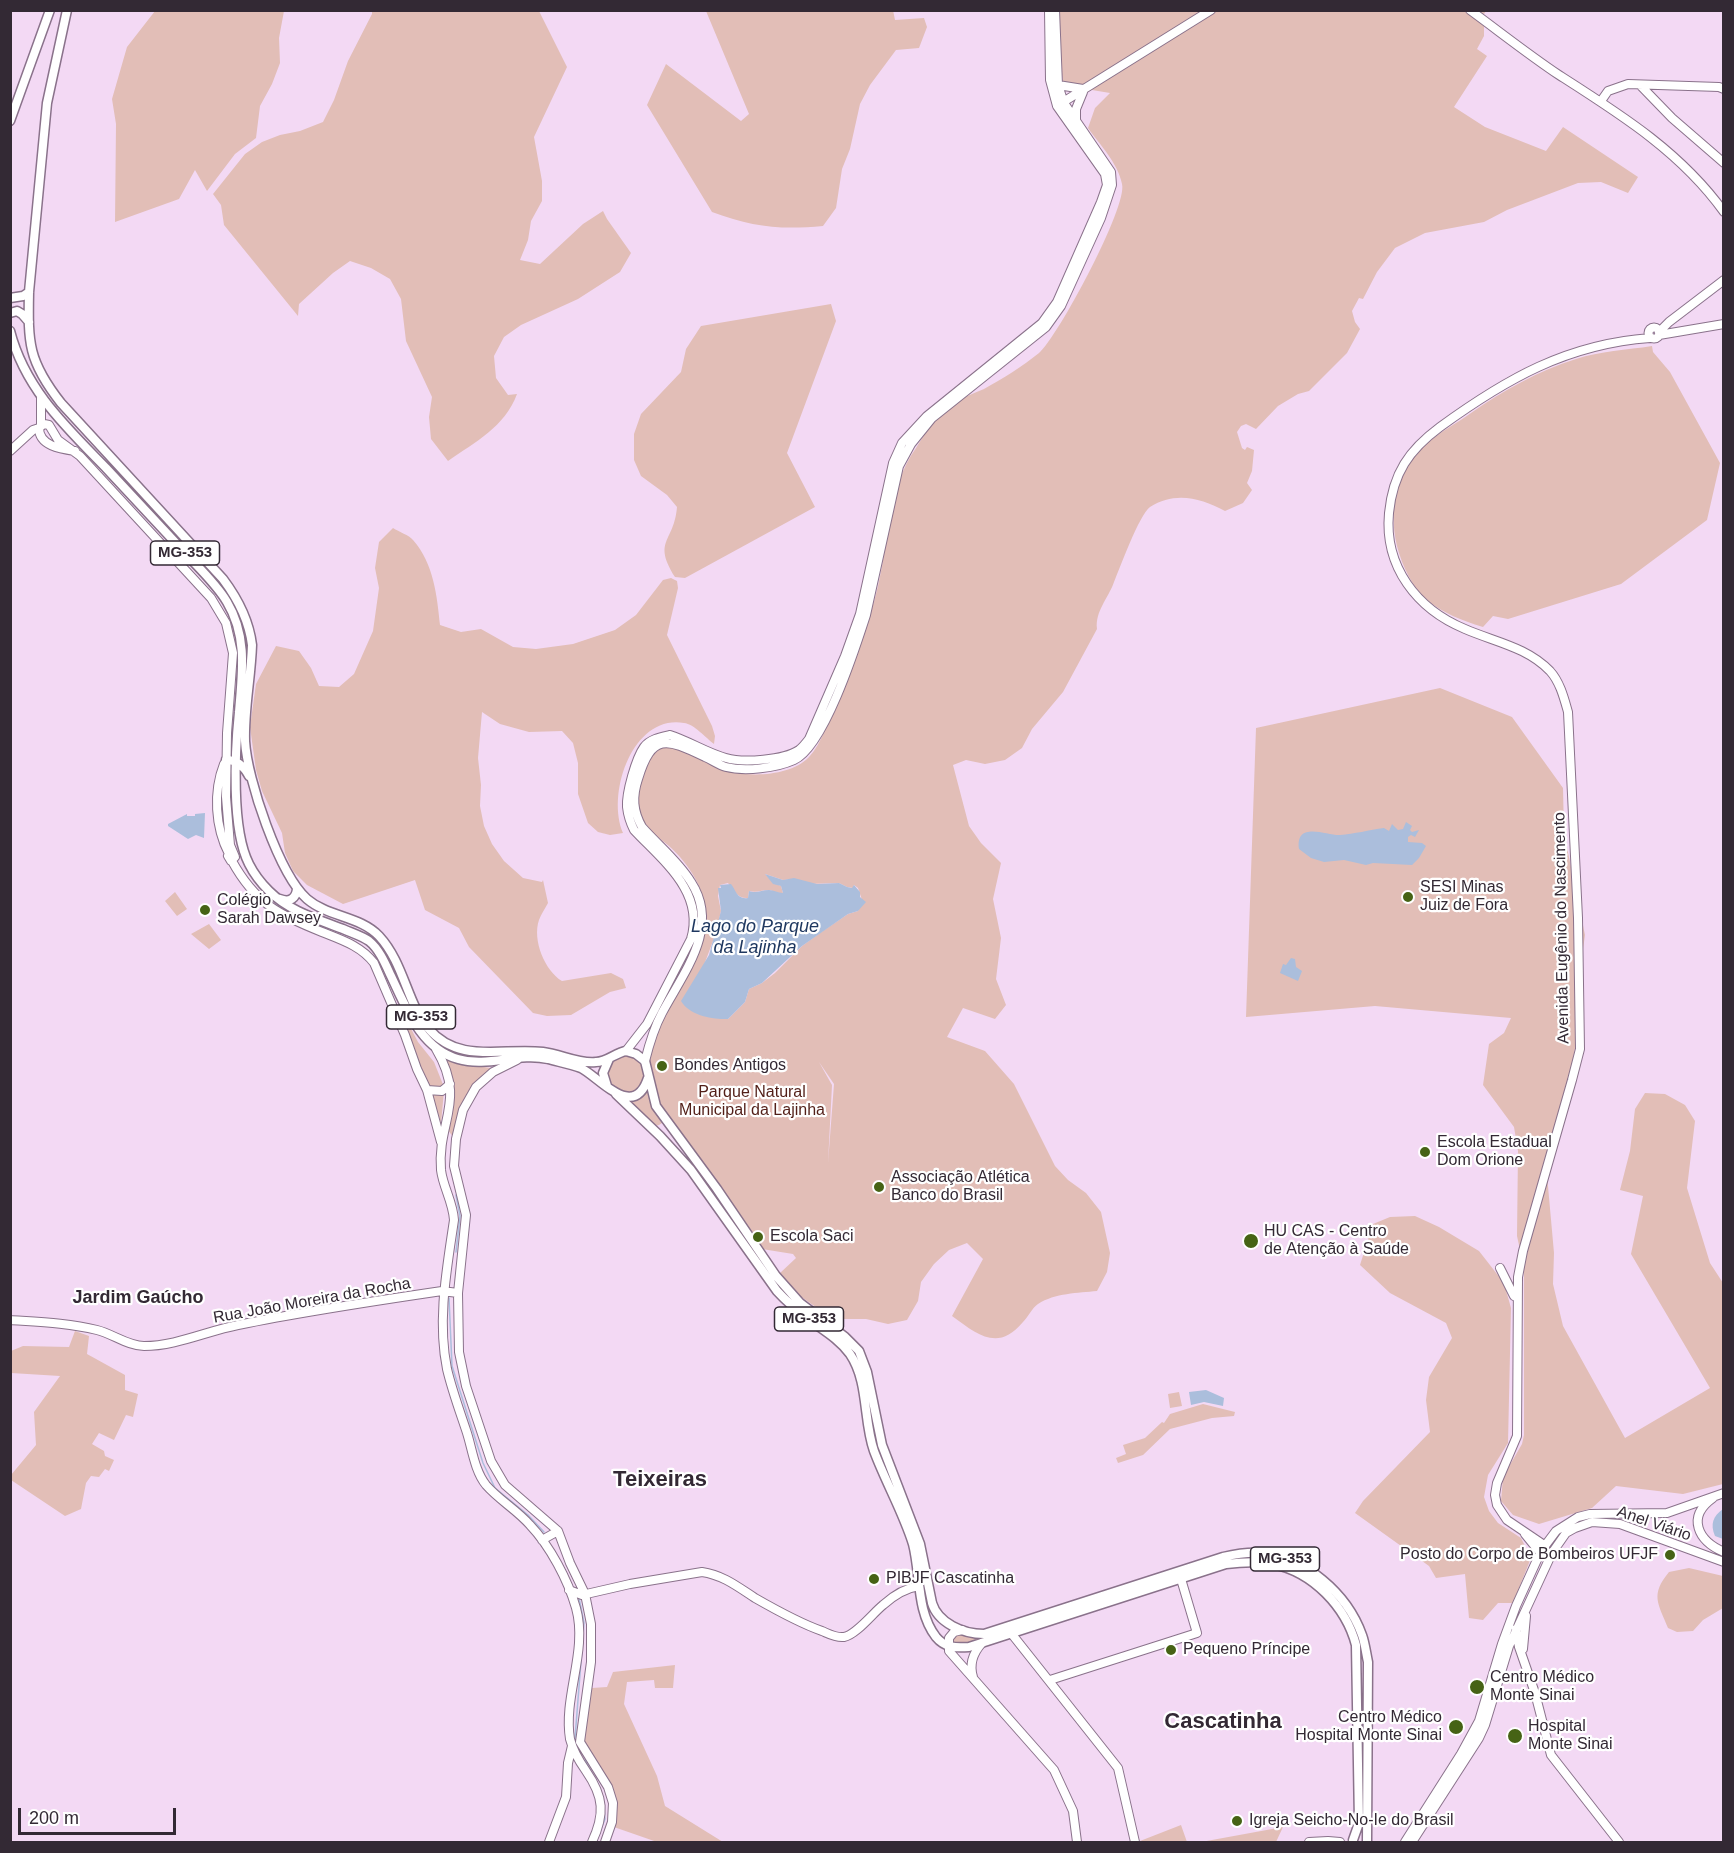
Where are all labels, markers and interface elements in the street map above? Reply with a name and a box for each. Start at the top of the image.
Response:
road number: MG-353 [150,541,219,565]
street label: Avenida Eugênio do Nascimento [1550,812,1574,1044]
place label: SESI Minas Juiz de Fora [1420,878,1508,916]
marker: SESI Minas Juiz de Fora [1401,890,1415,904]
place label: Colégio Sarah Dawsey [217,891,321,929]
marker: Colégio Sarah Dawsey [198,903,212,917]
water label: Lago do Parque da Lajinha [691,916,819,958]
road number: MG-353 [386,1005,456,1029]
place label: Bondes Antigos [674,1056,786,1076]
marker: Bondes Antigos [655,1059,669,1073]
park label: Parque Natural Municipal da Lajinha [679,1083,825,1121]
place label: Escola Estadual Dom Orione [1437,1133,1552,1171]
marker: Escola Estadual Dom Orione [1418,1145,1432,1159]
place label: Associação Atlética Banco do Brasil [891,1168,1030,1206]
marker: Associação Atlética Banco do Brasil [872,1180,886,1194]
place label: HU CAS - Centro de Atenção à Saúde [1264,1222,1409,1260]
place label: Escola Saci [770,1227,854,1247]
marker: Escola Saci [751,1230,765,1244]
marker: HU CAS - Centro de Atenção à Saúde [1242,1232,1260,1250]
street label: Rua João Moreira da Rocha [212,1274,412,1328]
district label: Jardim Gaúcho [72,1287,204,1309]
road number: MG-353 [774,1307,844,1331]
district label: Teixeiras [613,1467,707,1493]
street label: Anel Viário [1614,1502,1694,1546]
place label: Posto do Corpo de Bombeiros UFJF [1400,1545,1658,1565]
road number: MG-353 [1250,1547,1320,1571]
marker: Posto do Corpo de Bombeiros UFJF [1663,1548,1677,1562]
place label: PIBJF Cascatinha [886,1569,1014,1589]
marker: PIBJF Cascatinha [867,1572,881,1586]
place label: Pequeno Príncipe [1183,1640,1310,1660]
marker: Pequeno Príncipe [1164,1643,1178,1657]
place label: Centro Médico Monte Sinai [1490,1668,1594,1706]
marker: Centro Médico Monte Sinai [1468,1678,1486,1696]
place label: Centro Médico Hospital Monte Sinai [1295,1708,1442,1746]
district label: Cascatinha [1164,1709,1282,1735]
place label: Hospital Monte Sinai [1528,1717,1612,1755]
marker: Centro Médico Hospital Monte Sinai [1447,1718,1465,1736]
marker: Hospital Monte Sinai [1506,1727,1524,1745]
scale bar [21,1796,178,1834]
text: 200 m [29,1808,79,1828]
place label: Igreja Seicho-No-Ie do Brasil [1249,1811,1454,1831]
marker: Igreja Seicho-No-Ie do Brasil [1230,1814,1244,1828]

